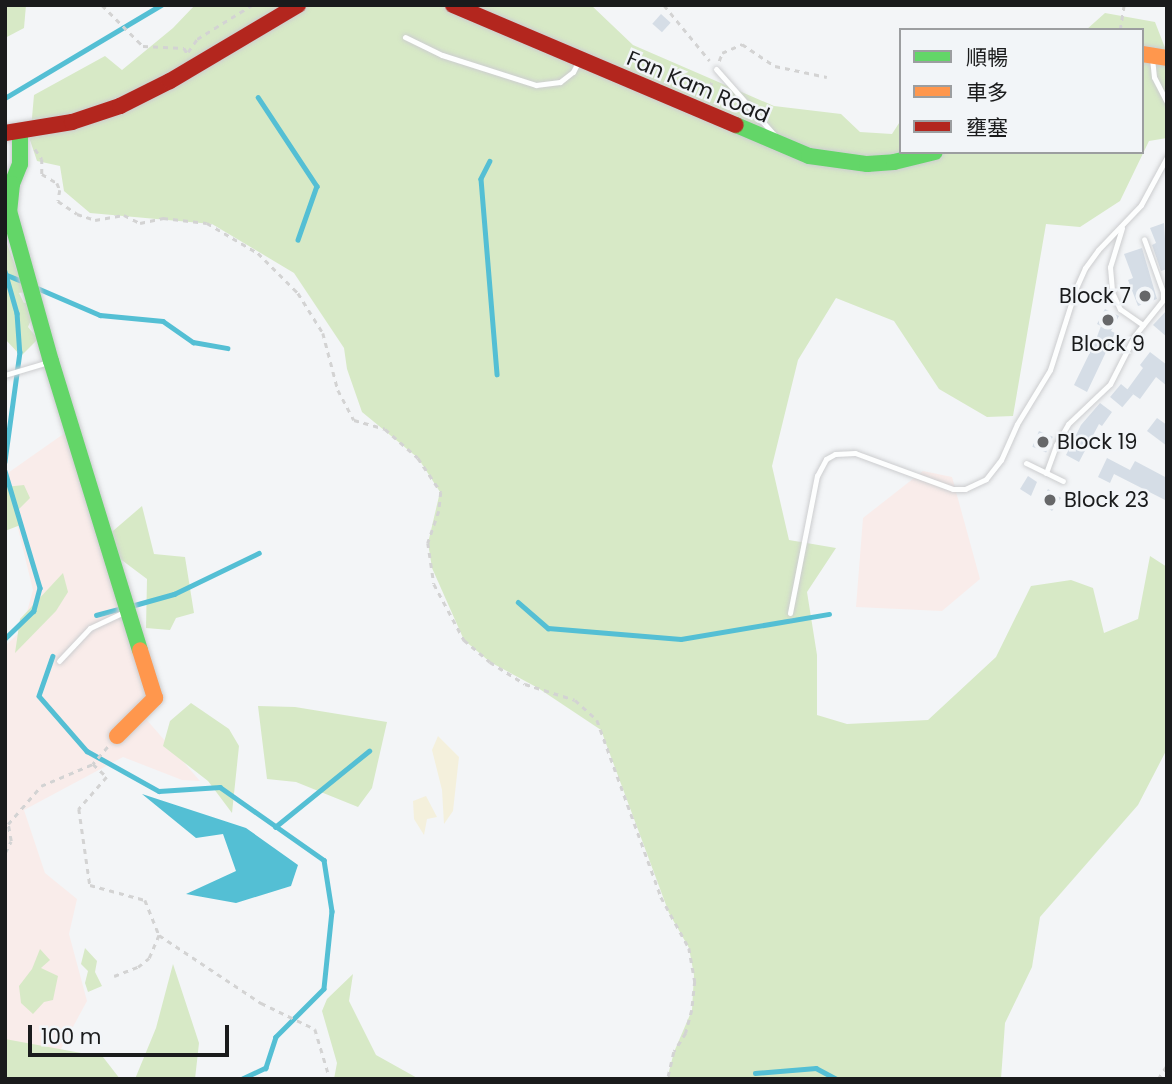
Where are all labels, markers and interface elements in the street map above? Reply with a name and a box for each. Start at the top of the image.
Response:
legend [899,28,1144,154]
text: 順暢 [966,43,1008,72]
street label: Fan Kam Road [623,46,773,128]
text: 車多 [966,78,1008,107]
text: 壅塞 [966,113,1008,142]
place label: Block 7 [1059,283,1131,309]
marker: Block 7 [1137,288,1153,304]
marker: Block 9 [1100,312,1116,328]
place label: Block 9 [1071,331,1145,357]
place label: Block 19 [1057,429,1138,455]
marker: Block 19 [1035,434,1051,450]
place label: Block 23 [1064,487,1149,513]
marker: Block 23 [1042,492,1058,508]
scale bar [32,1010,233,1054]
text: 100 m [41,1022,101,1051]

